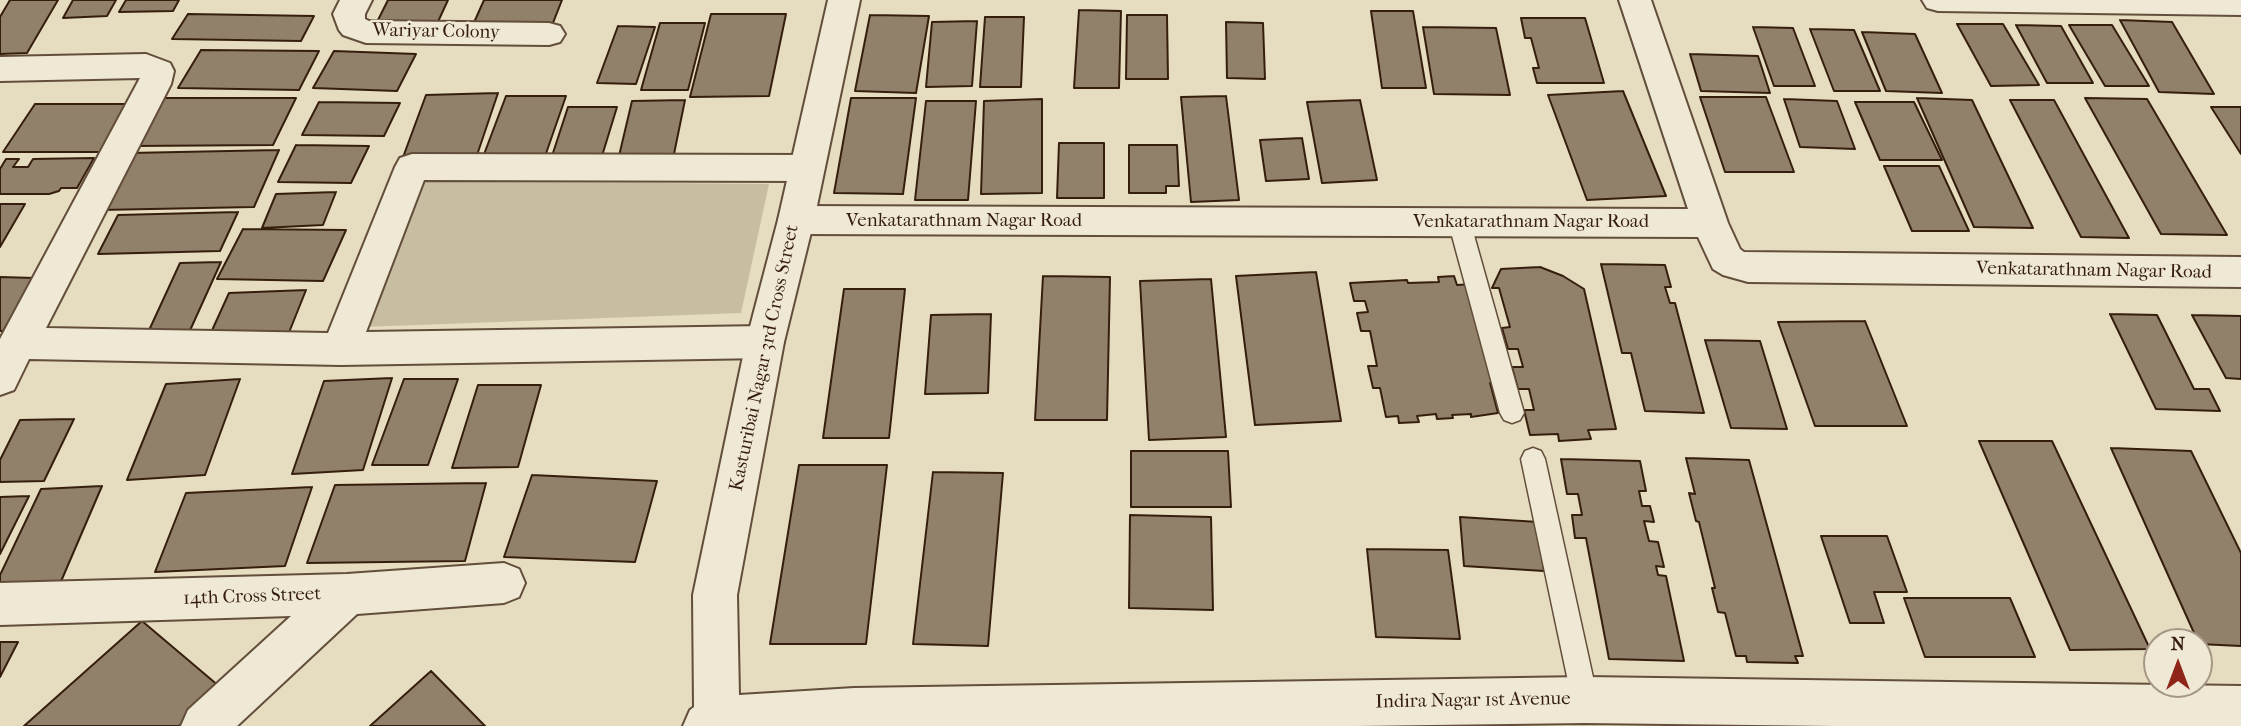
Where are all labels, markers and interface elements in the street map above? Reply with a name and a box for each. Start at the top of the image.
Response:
street label: Wariyar Colony [372,19,500,45]
street label: Venkatarathnam Nagar Road [846,210,1082,232]
street label: Venkatarathnam Nagar Road [1413,211,1649,233]
street label: Kasturibai Nagar 3rd Cross Street [726,223,804,493]
street label: Venkatarathnam Nagar Road [1976,258,2212,284]
street label: 14th Cross Street [183,583,321,611]
north arrow [2143,628,2213,698]
text: N [2171,633,2185,655]
street label: Indira Nagar 1st Avenue [1375,688,1571,714]

